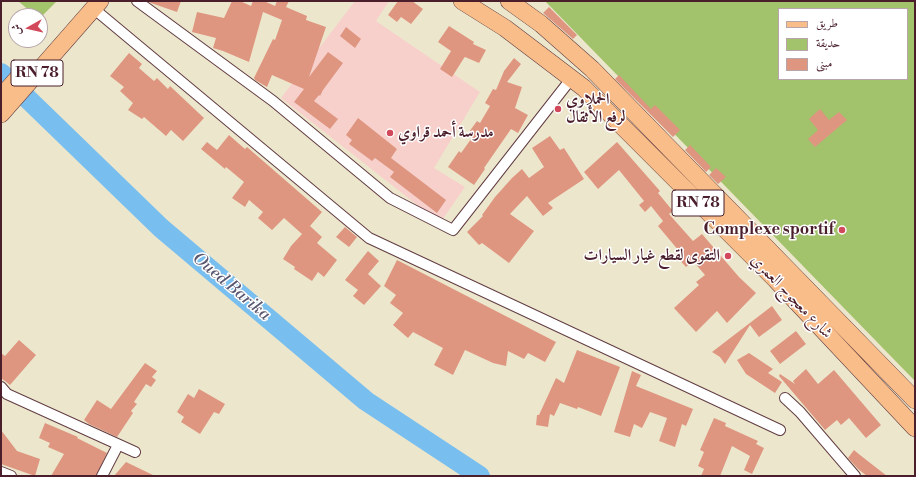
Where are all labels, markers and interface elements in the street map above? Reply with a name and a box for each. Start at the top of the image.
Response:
north arrow [8,8,48,48]
legend [778,8,908,80]
text: طريق [816,16,838,31]
text: ش [9,23,25,36]
text: حديقة [816,36,840,51]
text: مبنى [816,56,832,71]
road number: RN 78 [11,60,63,86]
place label: الحملاوي لرفع الأثقال [566,90,625,128]
marker: الحملاوي لرفع الأثقال [553,104,563,114]
place label: مدرسة أحمد قراوي [398,123,494,143]
marker: مدرسة أحمد قراوي [385,128,395,138]
road number: RN 78 [672,190,724,216]
place label: Complexe sportif [704,220,834,240]
marker: Complexe sportif [837,225,847,235]
place label: التقوى لقطع غيار السيارات [584,246,720,266]
water label: Oued Barika [188,248,274,326]
marker: التقوى لقطع غيار السيارات [723,251,733,261]
street label: شارع معجوج العمري [746,251,836,343]

